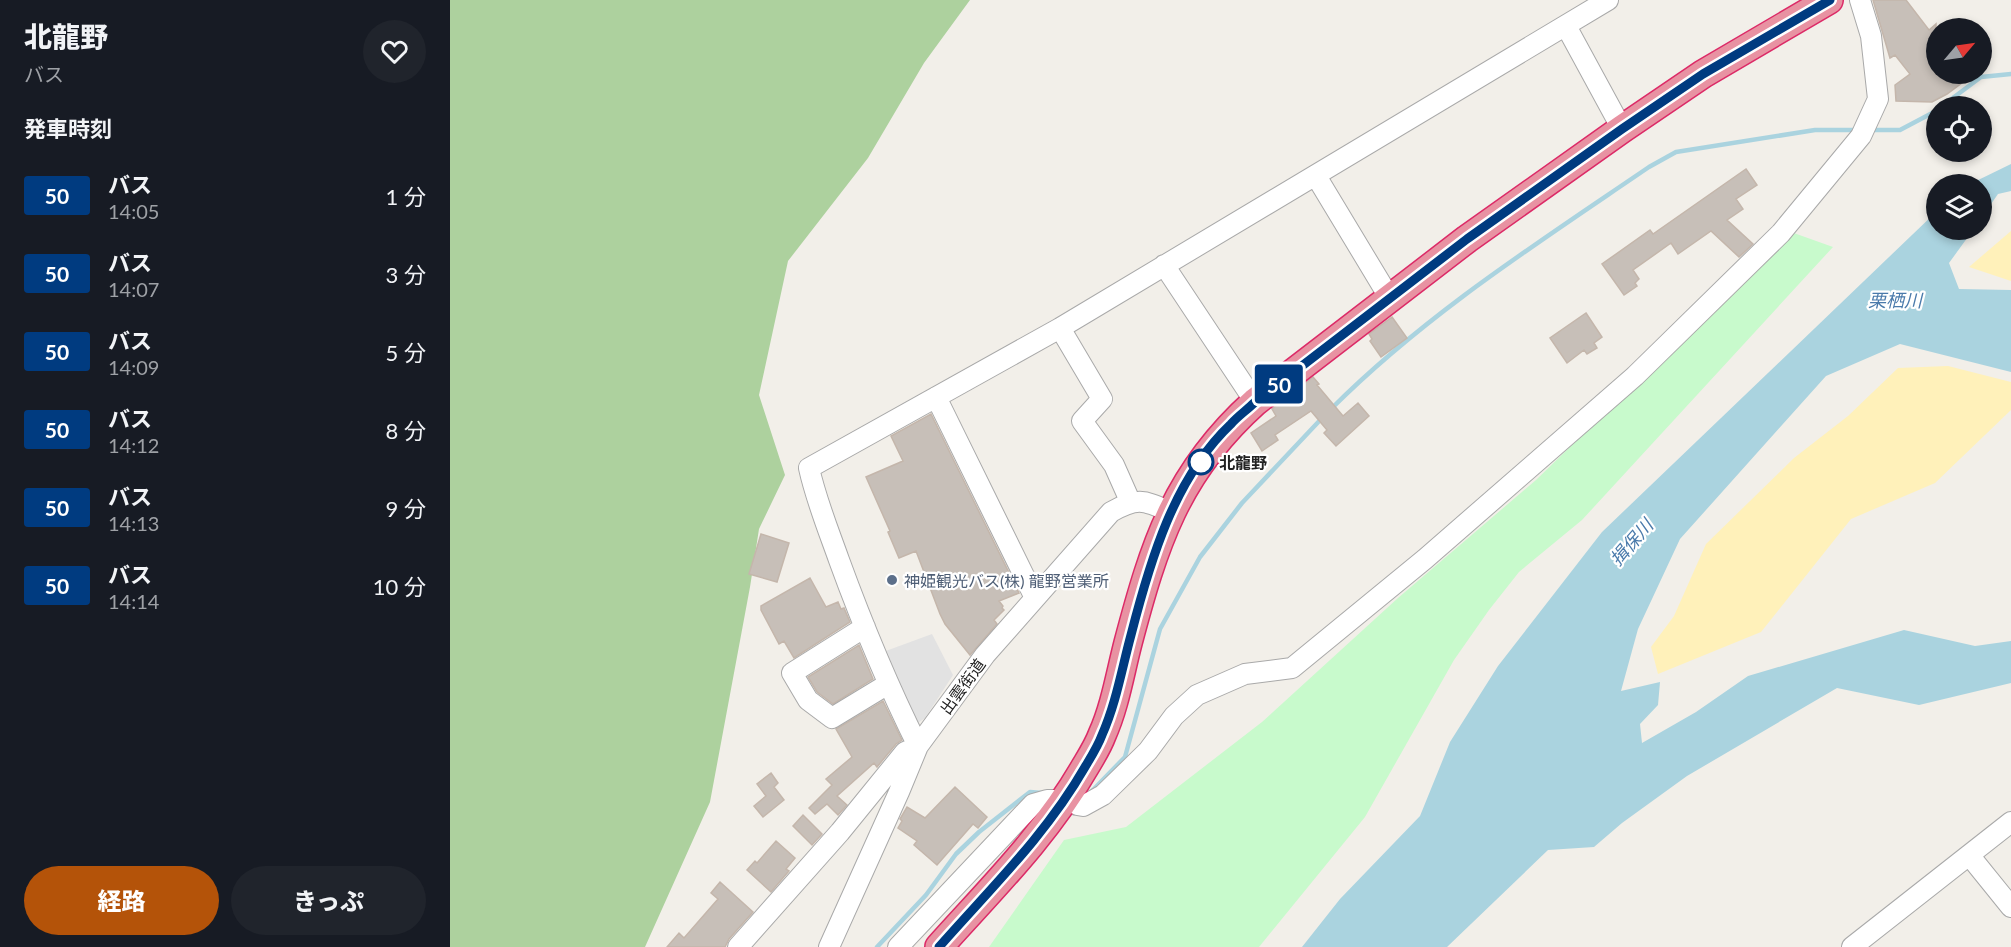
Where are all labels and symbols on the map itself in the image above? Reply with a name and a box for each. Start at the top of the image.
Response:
north arrow [1926,18,1992,84]
water label: 栗栖川 [1868,289,1924,311]
line badge: 50 [1252,364,1306,404]
marker: 北龍野 [1188,449,1214,475]
place label: 北龍野 [1219,453,1267,472]
water label: 揖保川 [1605,513,1658,570]
place label: 神姫観光バス(株) 龍野営業所 [904,571,1109,590]
marker: 神姫観光バス(株) 龍野営業所 [885,573,899,587]
street label: 出雲街道 [936,655,988,717]

